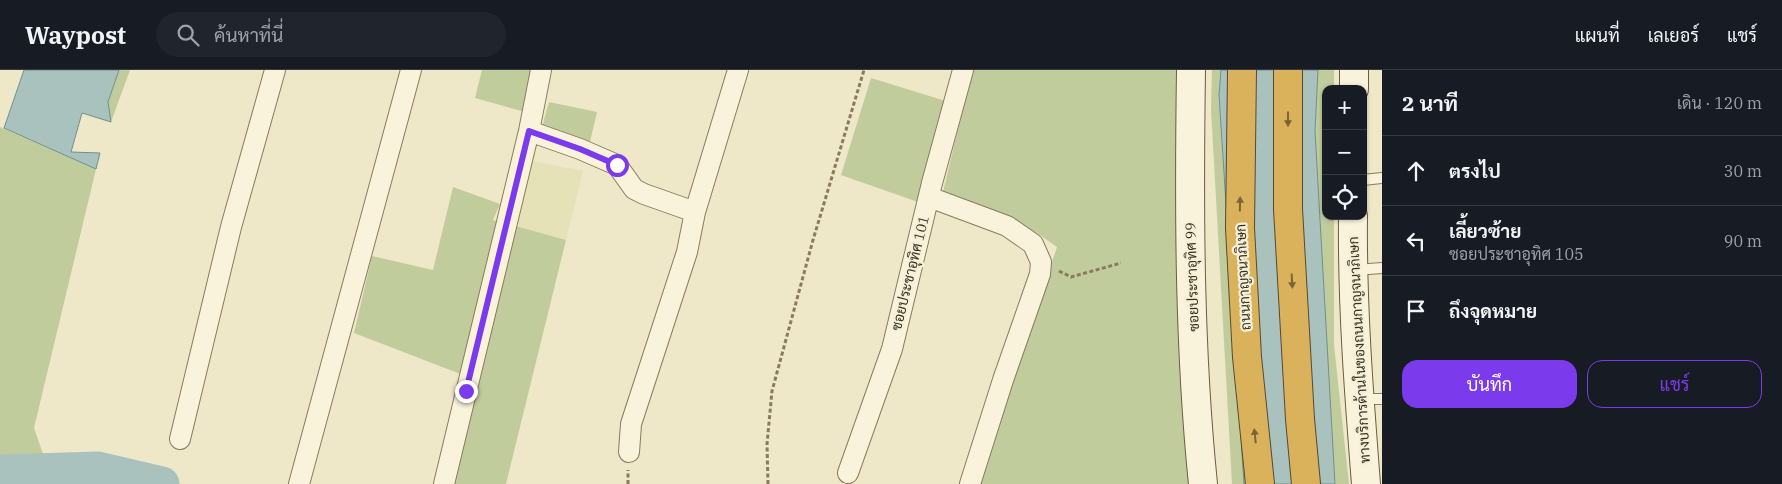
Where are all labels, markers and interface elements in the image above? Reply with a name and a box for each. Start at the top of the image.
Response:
search box [156,12,506,57]
text: Waypost [25,19,126,51]
icon: search [174,21,202,49]
text: ค้นหาที่นี่ [214,23,283,47]
text: แผนที่ [1575,24,1620,47]
text: เลเยอร์ [1648,24,1699,47]
text: แชร์ [1727,24,1757,47]
map controls [1322,85,1367,220]
button: + [1322,85,1367,130]
text: 2 นาที [1402,89,1458,117]
text: เดิน · 120 m [1677,93,1762,113]
one-way arrow [1284,111,1292,127]
button: − [1322,130,1367,175]
route start [606,154,629,177]
icon: ahead [1402,157,1430,185]
text: ตรงไป [1449,159,1501,183]
text: 30 m [1724,161,1762,181]
button: locate [1322,175,1367,220]
one-way arrow [1237,195,1245,211]
street label: ซอยประชาอุทิศ 101 [887,214,934,333]
text: เลี้ยวซ้าย [1449,219,1521,243]
street label: ซอยประชาอุทิศ 99 [1181,222,1204,332]
street label: ถนนกาญจนาภิเษก [1231,223,1255,331]
icon: left [1402,227,1430,255]
text: 90 m [1724,231,1762,251]
street label: ทางบริการด้านในของถนนกาญจนาภิเษก [1344,236,1374,464]
text: ซอยประชาอุทิศ 105 [1449,244,1584,264]
one-way arrow [1289,273,1297,289]
icon: arrive [1402,297,1430,325]
text: ถึงจุดหมาย [1449,299,1537,323]
button: บันทึก [1402,360,1577,408]
button: แชร์ [1587,360,1762,408]
route end [455,380,478,403]
one-way arrow [1251,427,1259,443]

